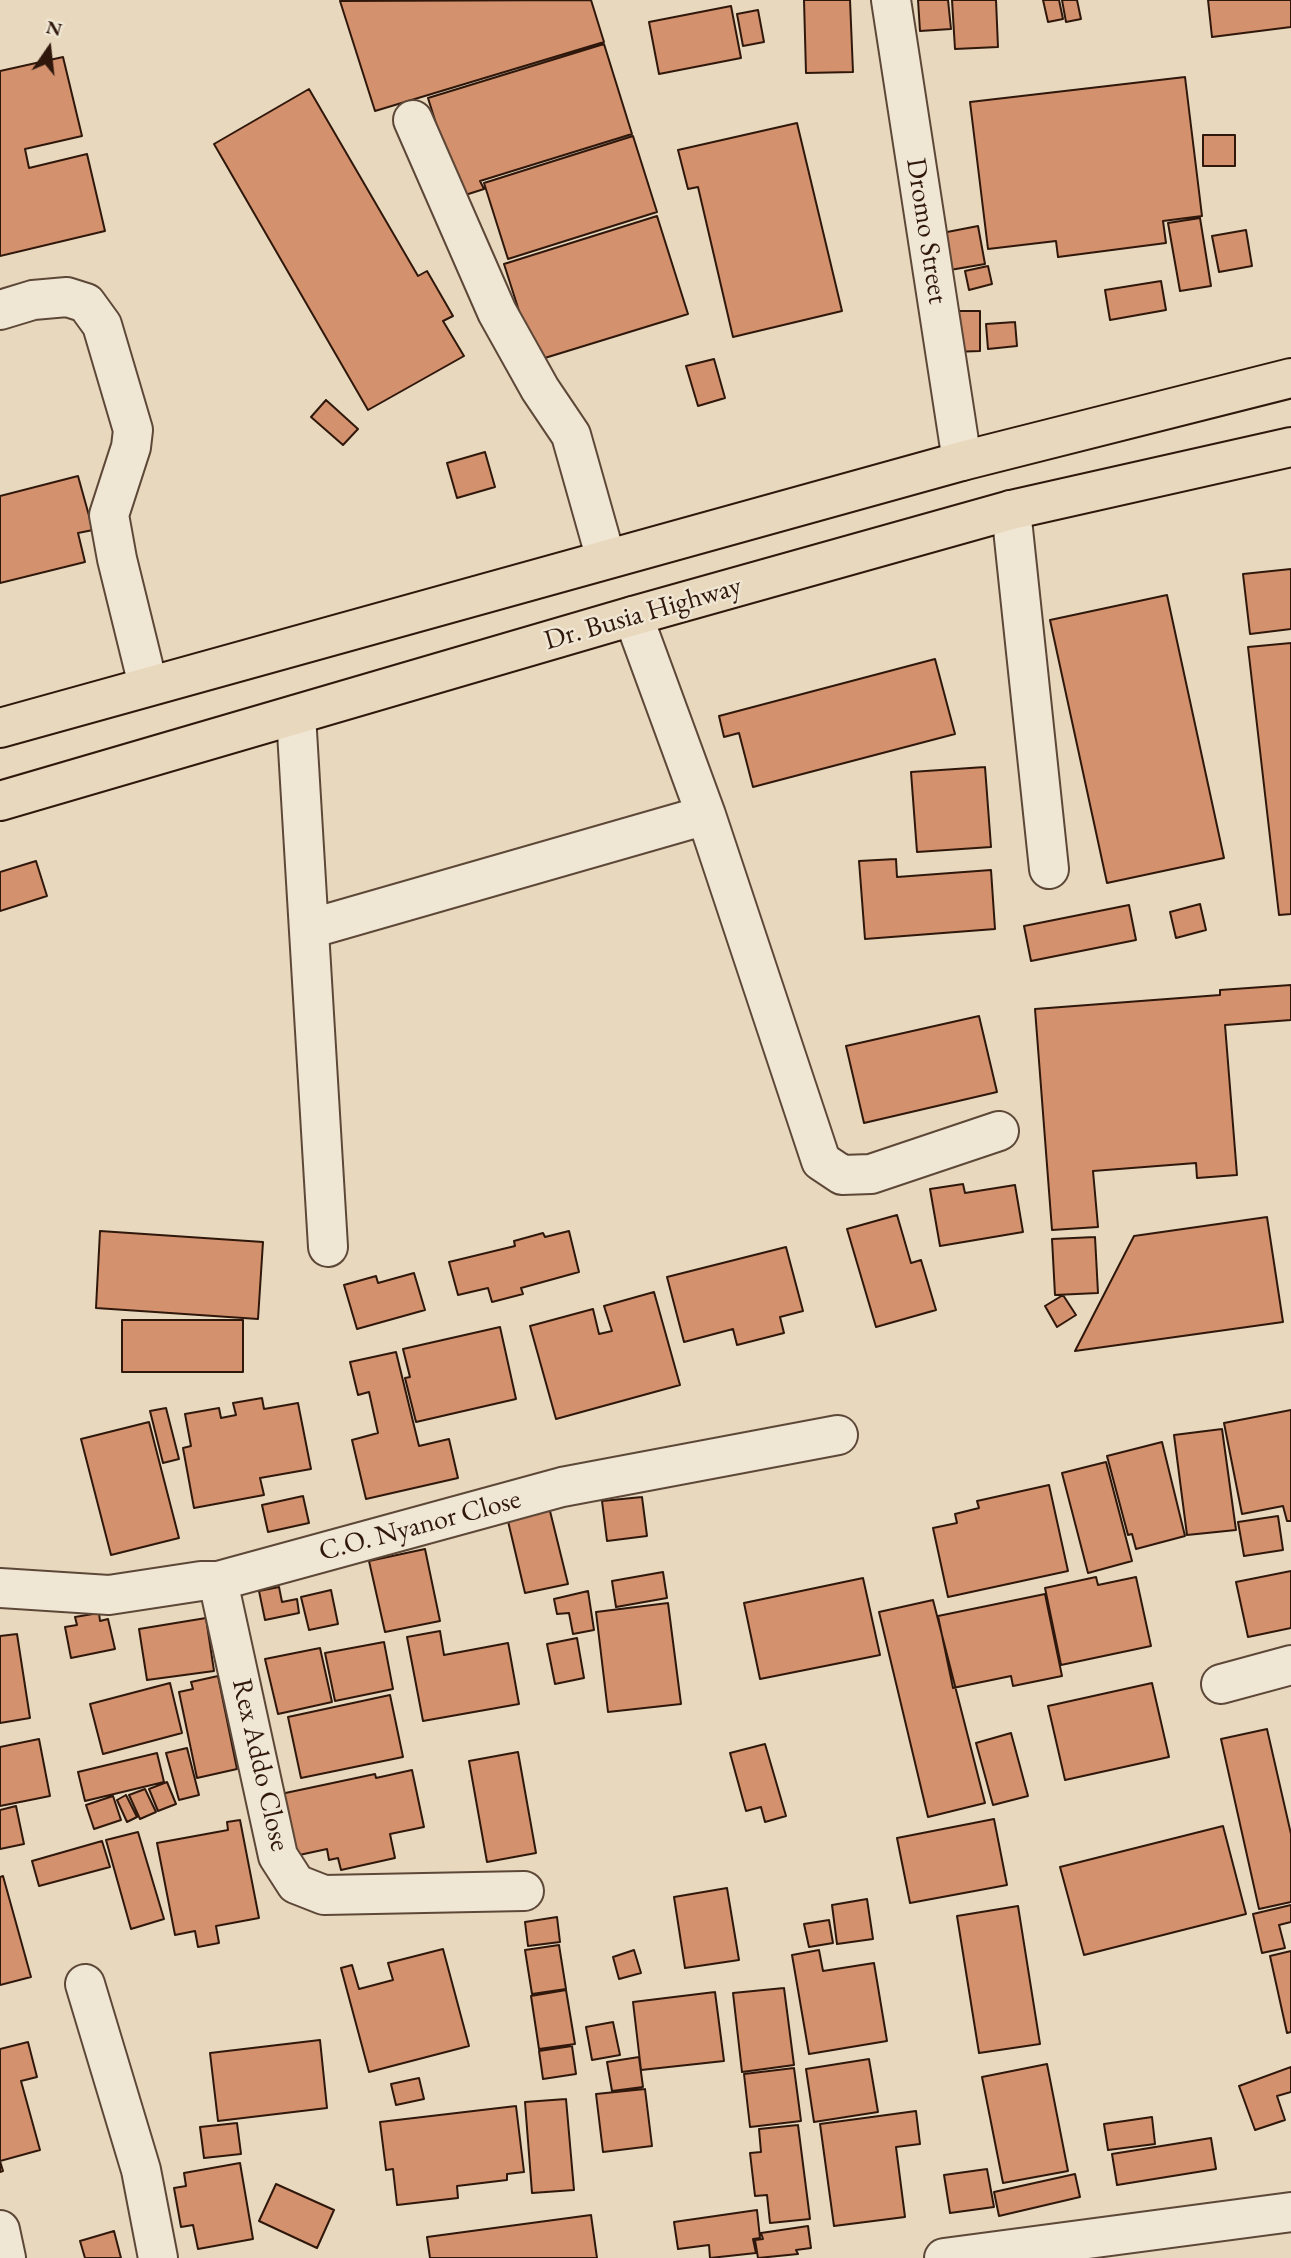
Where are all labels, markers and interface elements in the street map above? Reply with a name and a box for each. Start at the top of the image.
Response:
north arrow [14,14,84,84]
text: N [44,14,65,42]
street label: Dromo Street [898,156,954,306]
street label: Dr. Busia Highway [540,570,746,658]
street label: C.O. Nyanor Close [316,1483,524,1569]
street label: Rex Addo Close [224,1676,296,1854]

